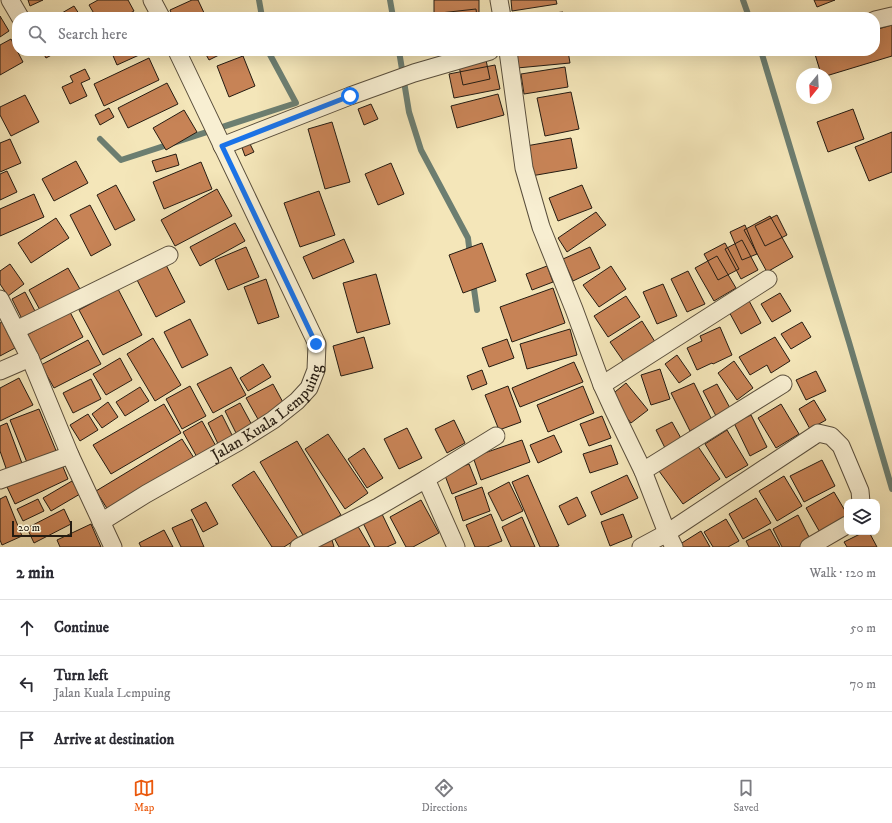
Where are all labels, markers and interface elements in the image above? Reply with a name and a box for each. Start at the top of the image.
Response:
search box [12,12,880,56]
icon: search [26,23,48,45]
text: Search here [58,25,127,44]
north arrow [796,68,832,104]
route start [341,87,359,105]
route end [307,335,325,353]
street label: Jalan Kuala Lempuing [206,364,326,466]
map controls [844,499,880,535]
button: layers [844,499,880,535]
scale bar [12,519,72,538]
text: 20 m [18,521,40,535]
text: 2 min [16,562,54,584]
text: Walk · 120 m [810,565,876,581]
icon: ahead [16,617,38,639]
text: Continue [54,618,109,637]
text: 50 m [850,620,876,636]
text: Turn left [54,666,108,685]
icon: left [16,673,38,695]
text: 70 m [850,676,876,692]
text: Jalan Kuala Lempuing [54,685,170,701]
icon: arrive [16,729,38,751]
text: Arrive at destination [54,730,174,749]
tab: Map [133,777,155,815]
tab: Directions [422,777,467,815]
tab: Saved [734,777,759,815]

